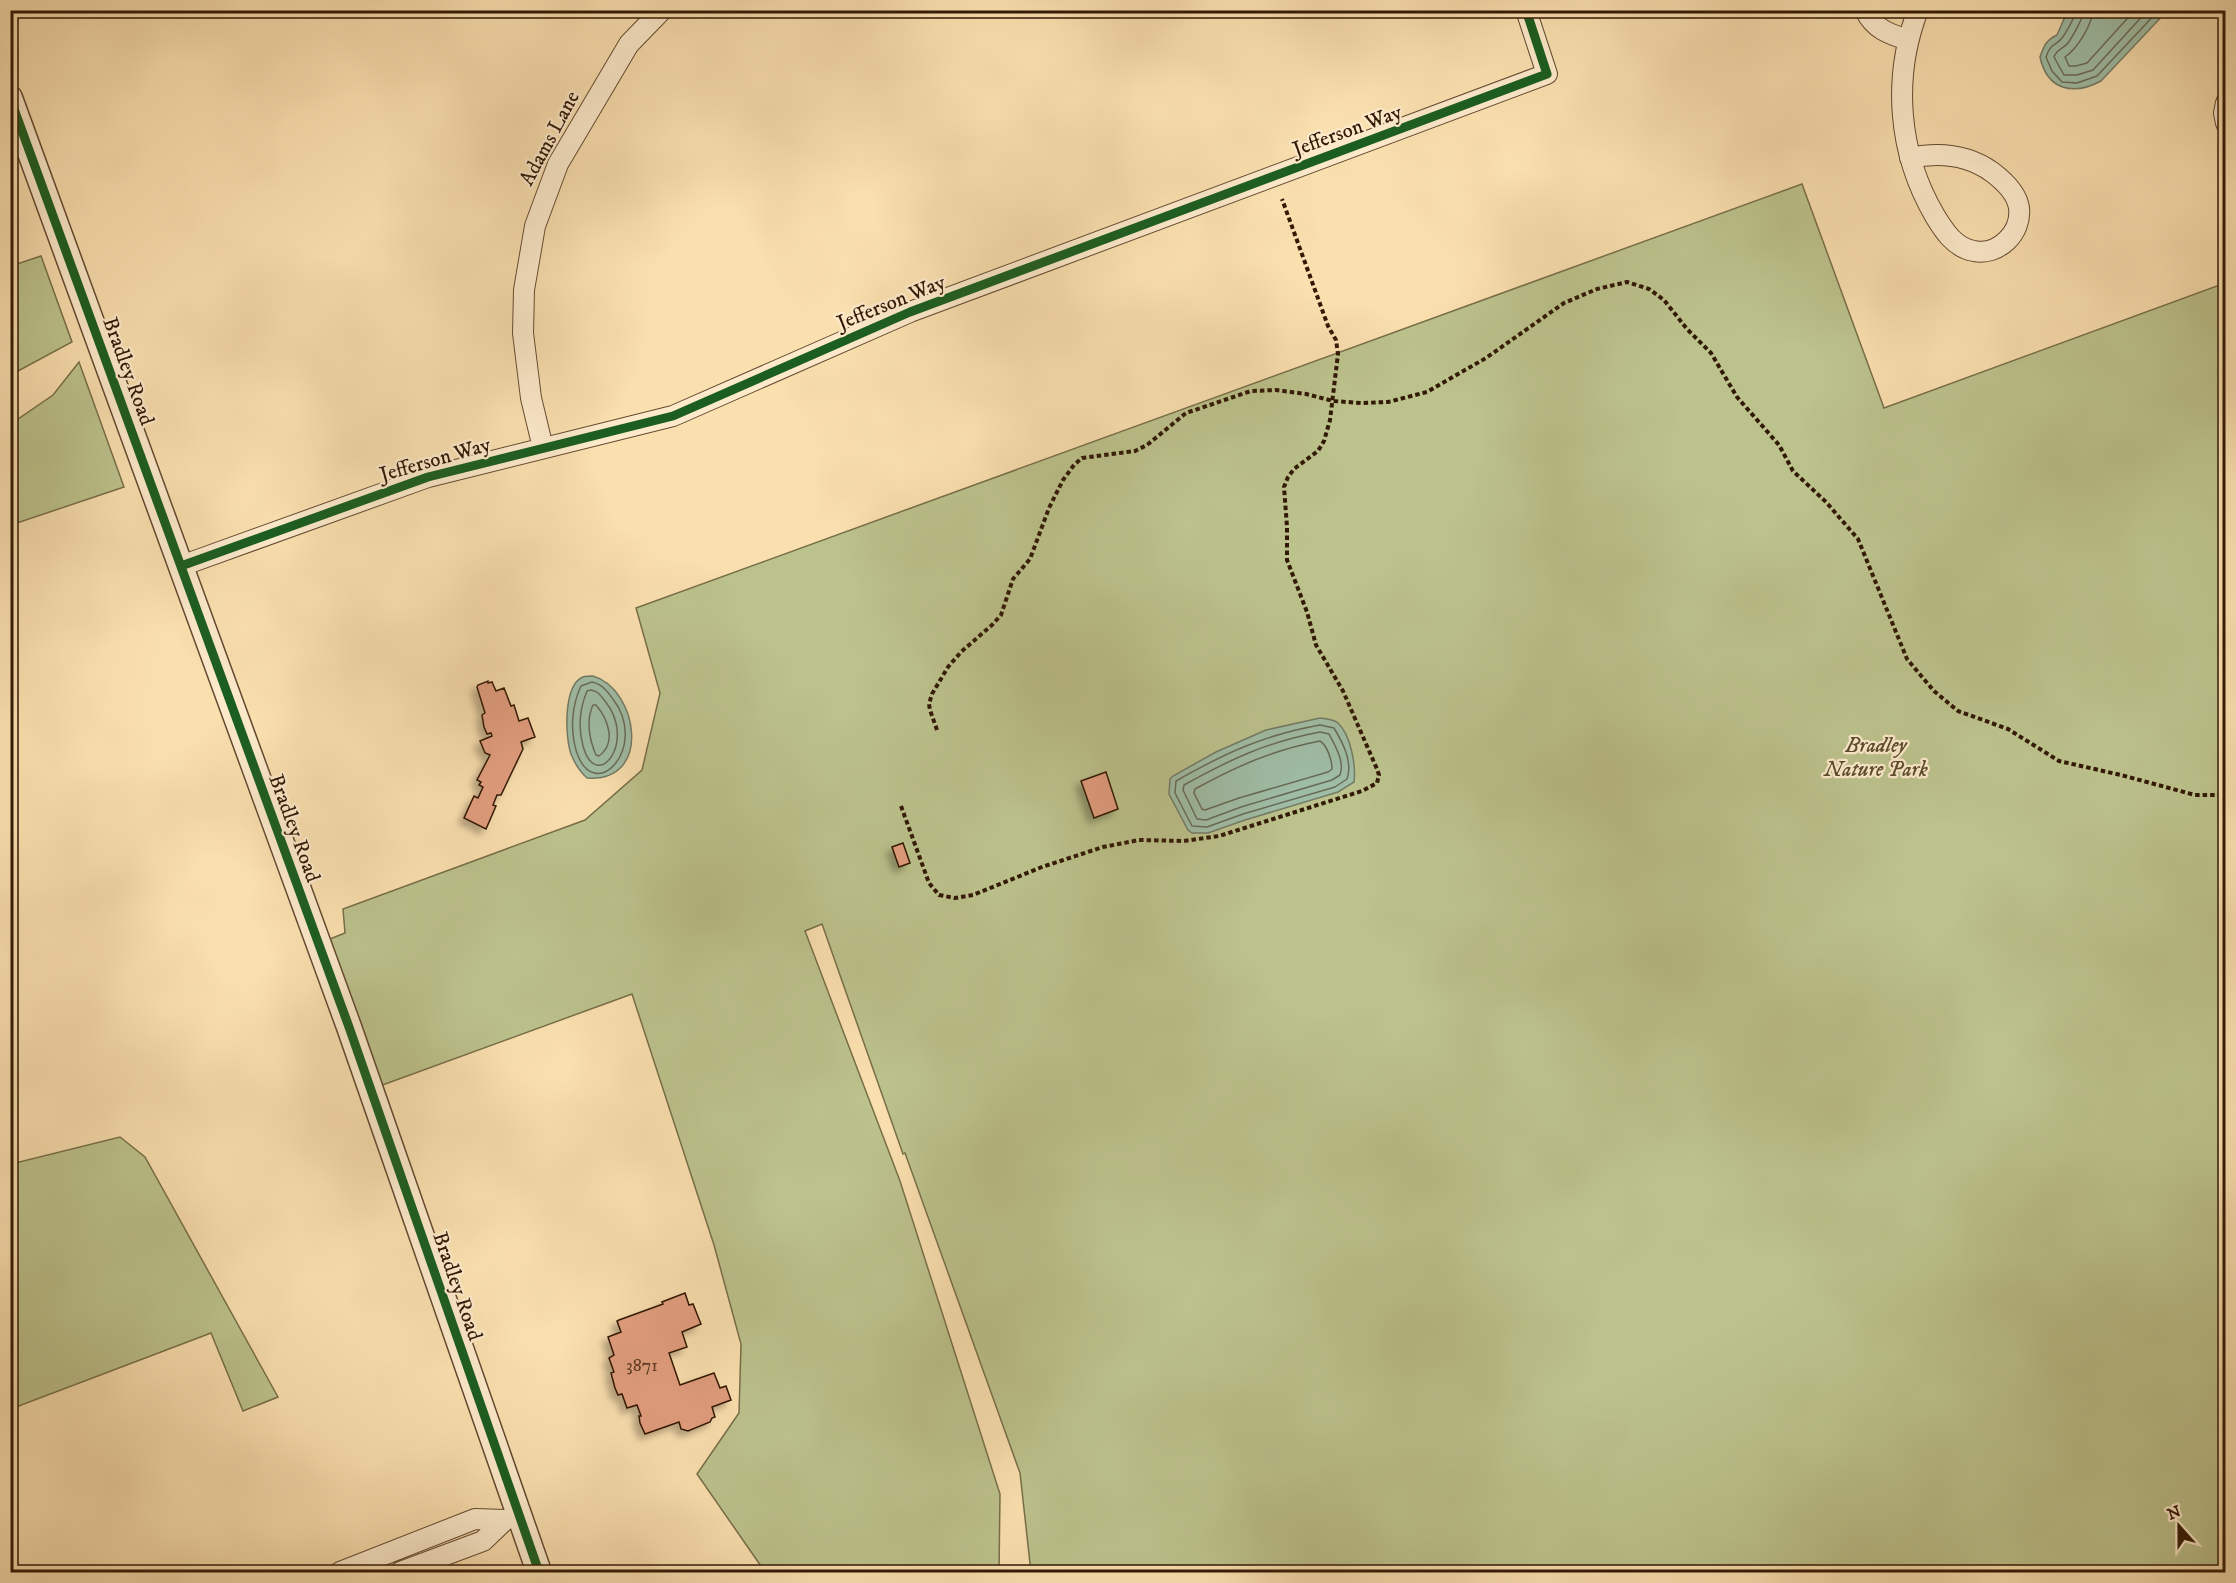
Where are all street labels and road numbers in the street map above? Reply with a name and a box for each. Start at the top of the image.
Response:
street label: Adams Lane [514,86,586,190]
street label: Jefferson Way [1287,99,1406,163]
street label: Jefferson Way [832,269,950,337]
street label: Bradley Road [96,314,160,429]
street label: Jefferson Way [375,431,495,489]
street label: Bradley Road [262,771,326,886]
street label: Bradley Road [426,1229,488,1345]

